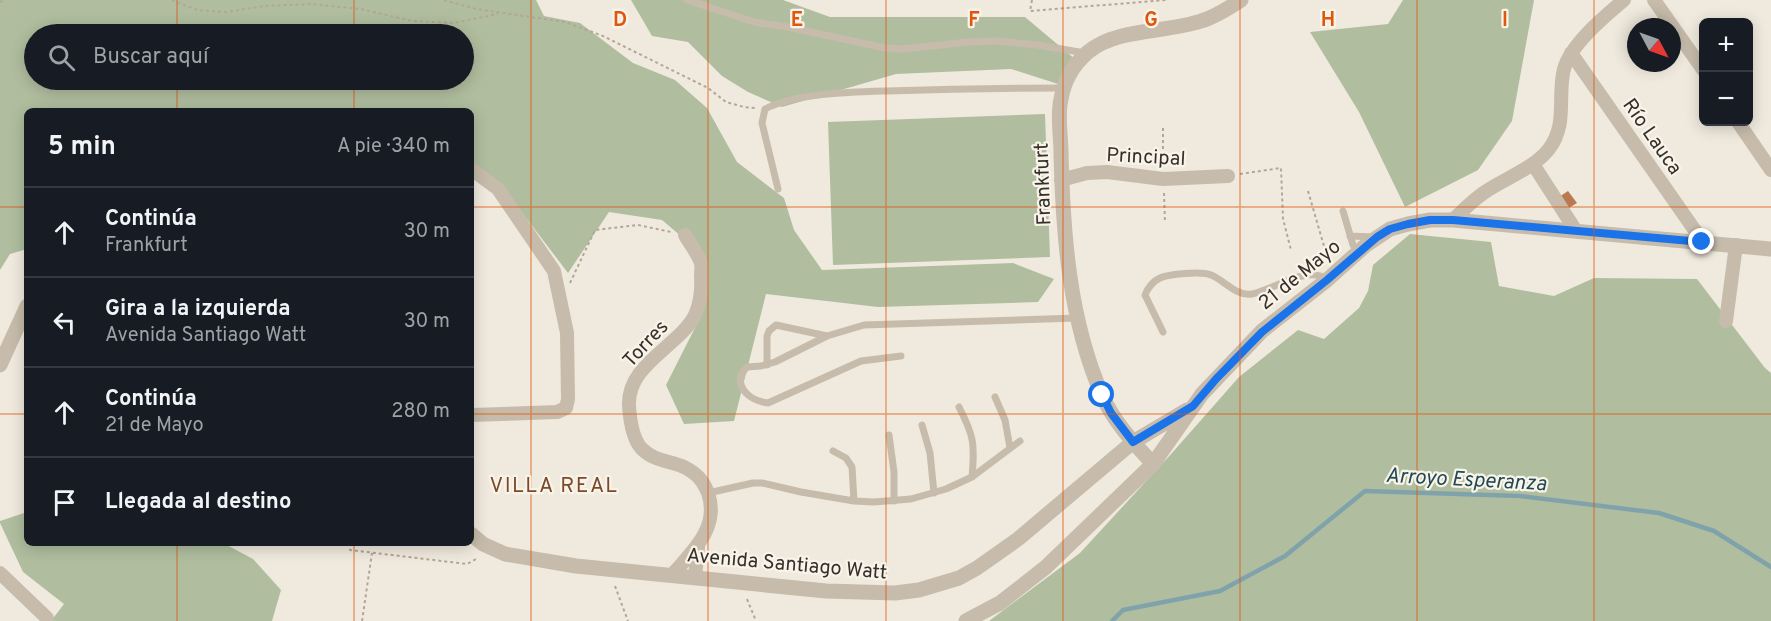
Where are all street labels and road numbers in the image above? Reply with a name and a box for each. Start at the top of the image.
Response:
street label: Río Lauca [1616,94,1687,180]
street label: Frankfurt [1030,142,1058,226]
street label: Principal [1106,143,1186,173]
street label: 21 de Mayo [1254,234,1347,317]
street label: Torres [618,315,675,374]
street label: Avenida Santiago Watt [685,543,888,587]

